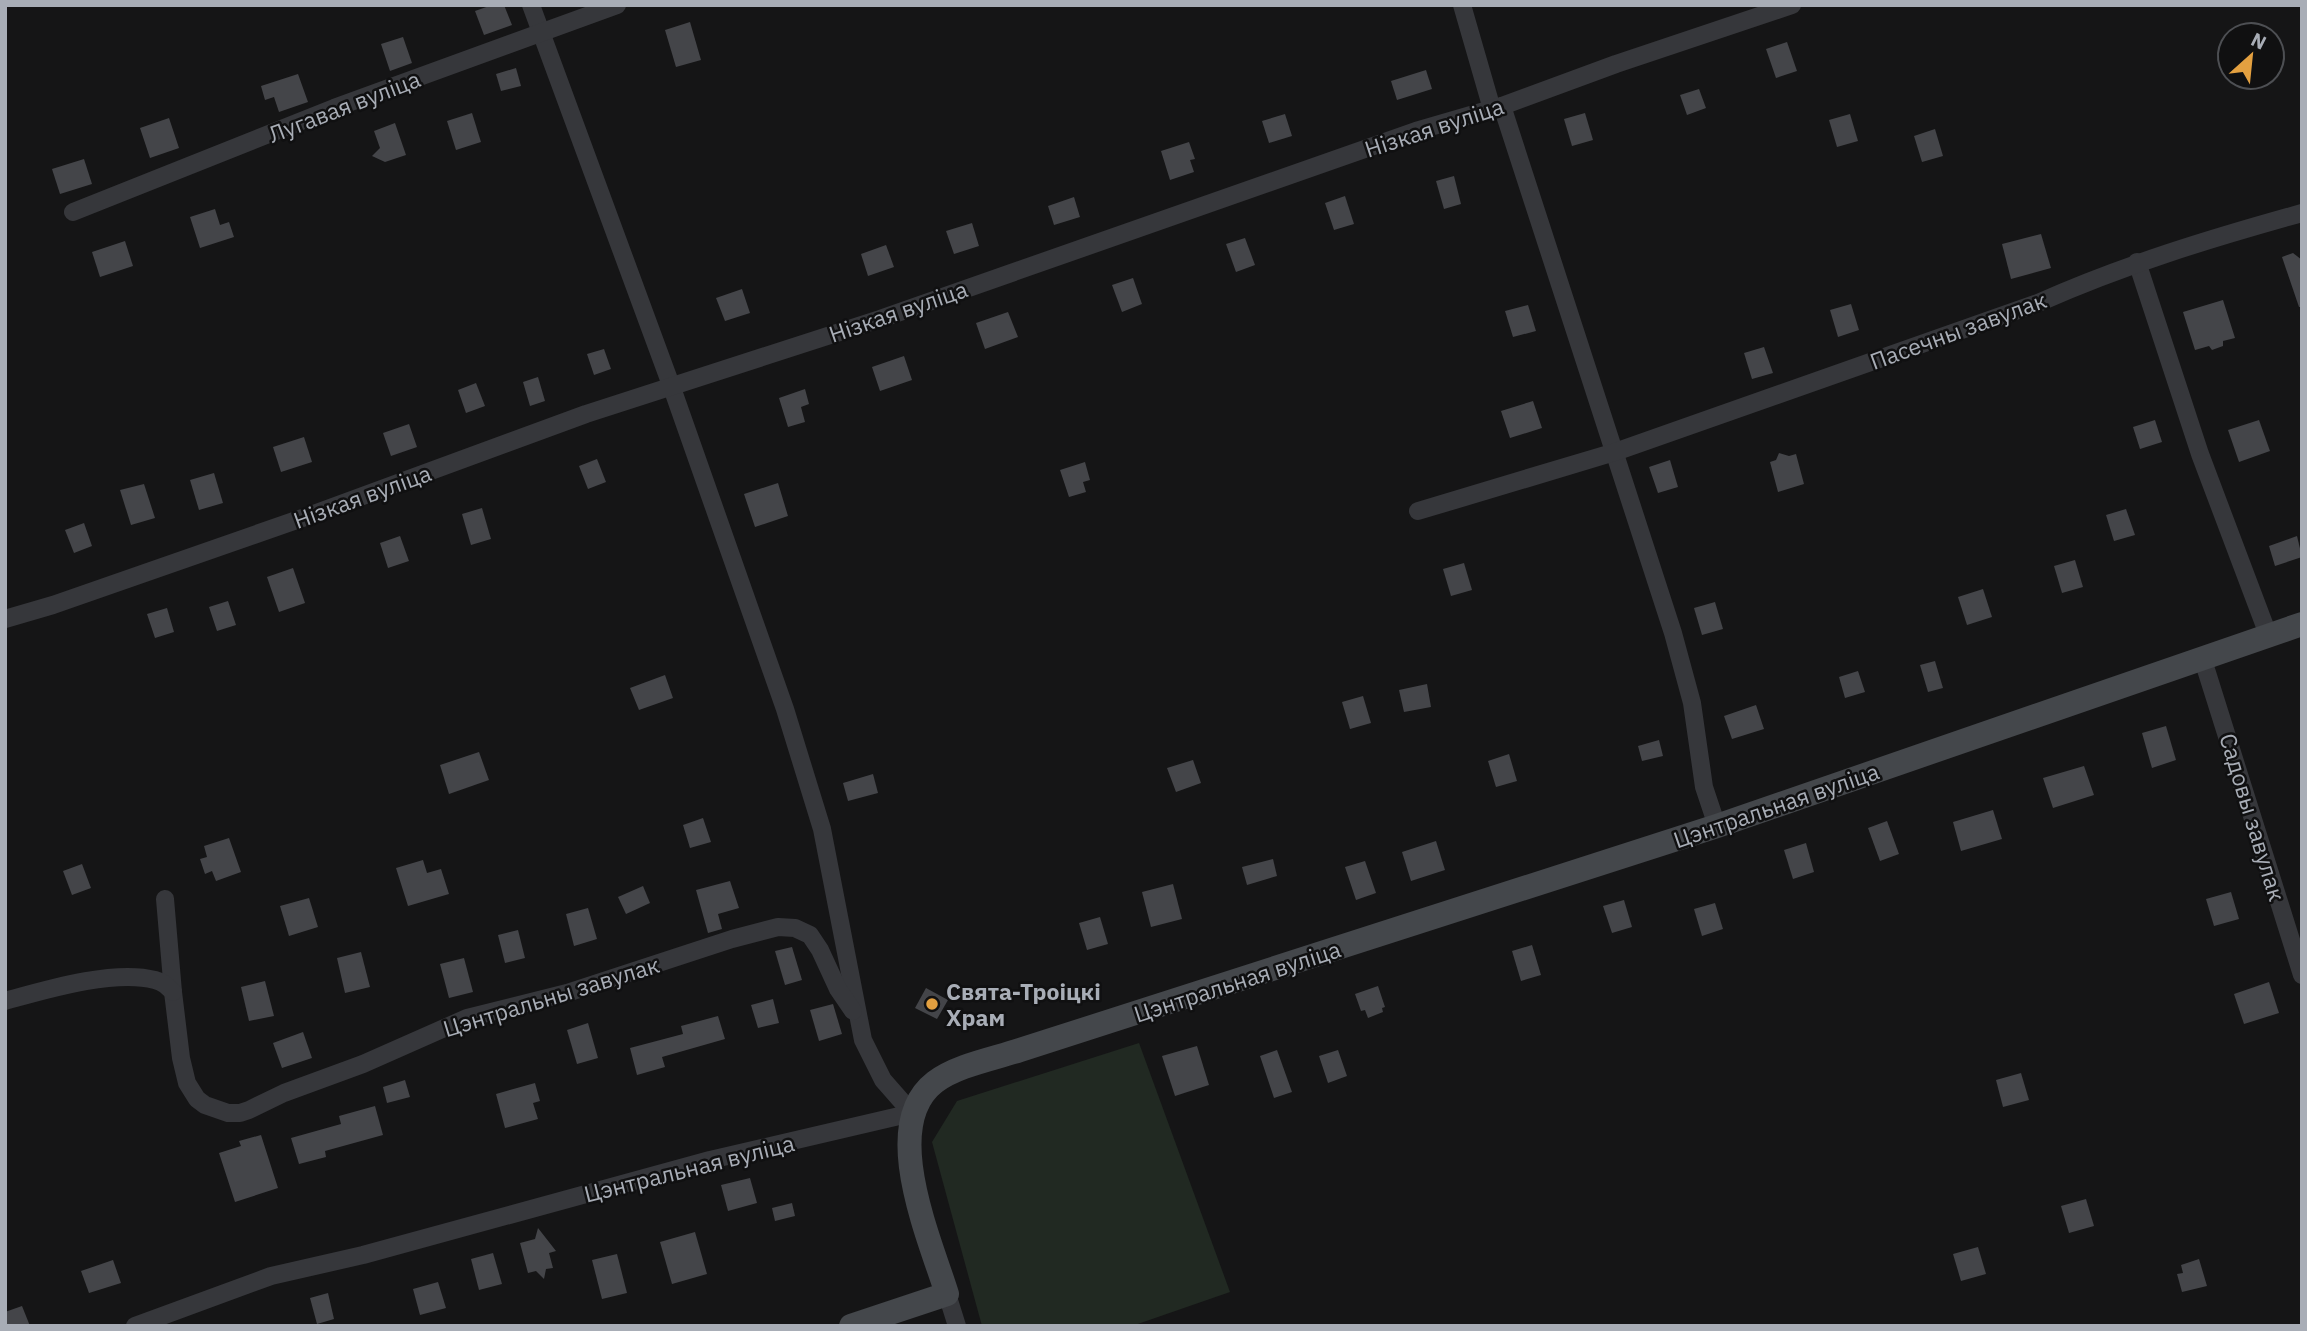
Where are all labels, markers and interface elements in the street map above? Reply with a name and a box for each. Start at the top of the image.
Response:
north arrow [2216,21,2286,91]
text: N [2247,27,2270,55]
street label: Лугавая вуліца [264,63,424,149]
street label: Нізкая вуліца [1361,90,1507,164]
street label: Нізкая вуліца [825,273,971,349]
street label: Пасечны завулак [1866,284,2050,376]
street label: Нізкая вуліца [289,457,435,535]
street label: Садовы завулак [2213,729,2293,905]
street label: Цэнтральная вуліца [1669,756,1883,854]
street label: Цэнтральная вуліца [1130,933,1344,1029]
street label: Цэнтральны завулак [439,949,663,1043]
place label: Свята-Троіцкі Храм [946,976,1101,1032]
marker: Свята-Троіцкі Храм [924,996,940,1012]
street label: Цэнтральная вуліца [581,1127,797,1209]

